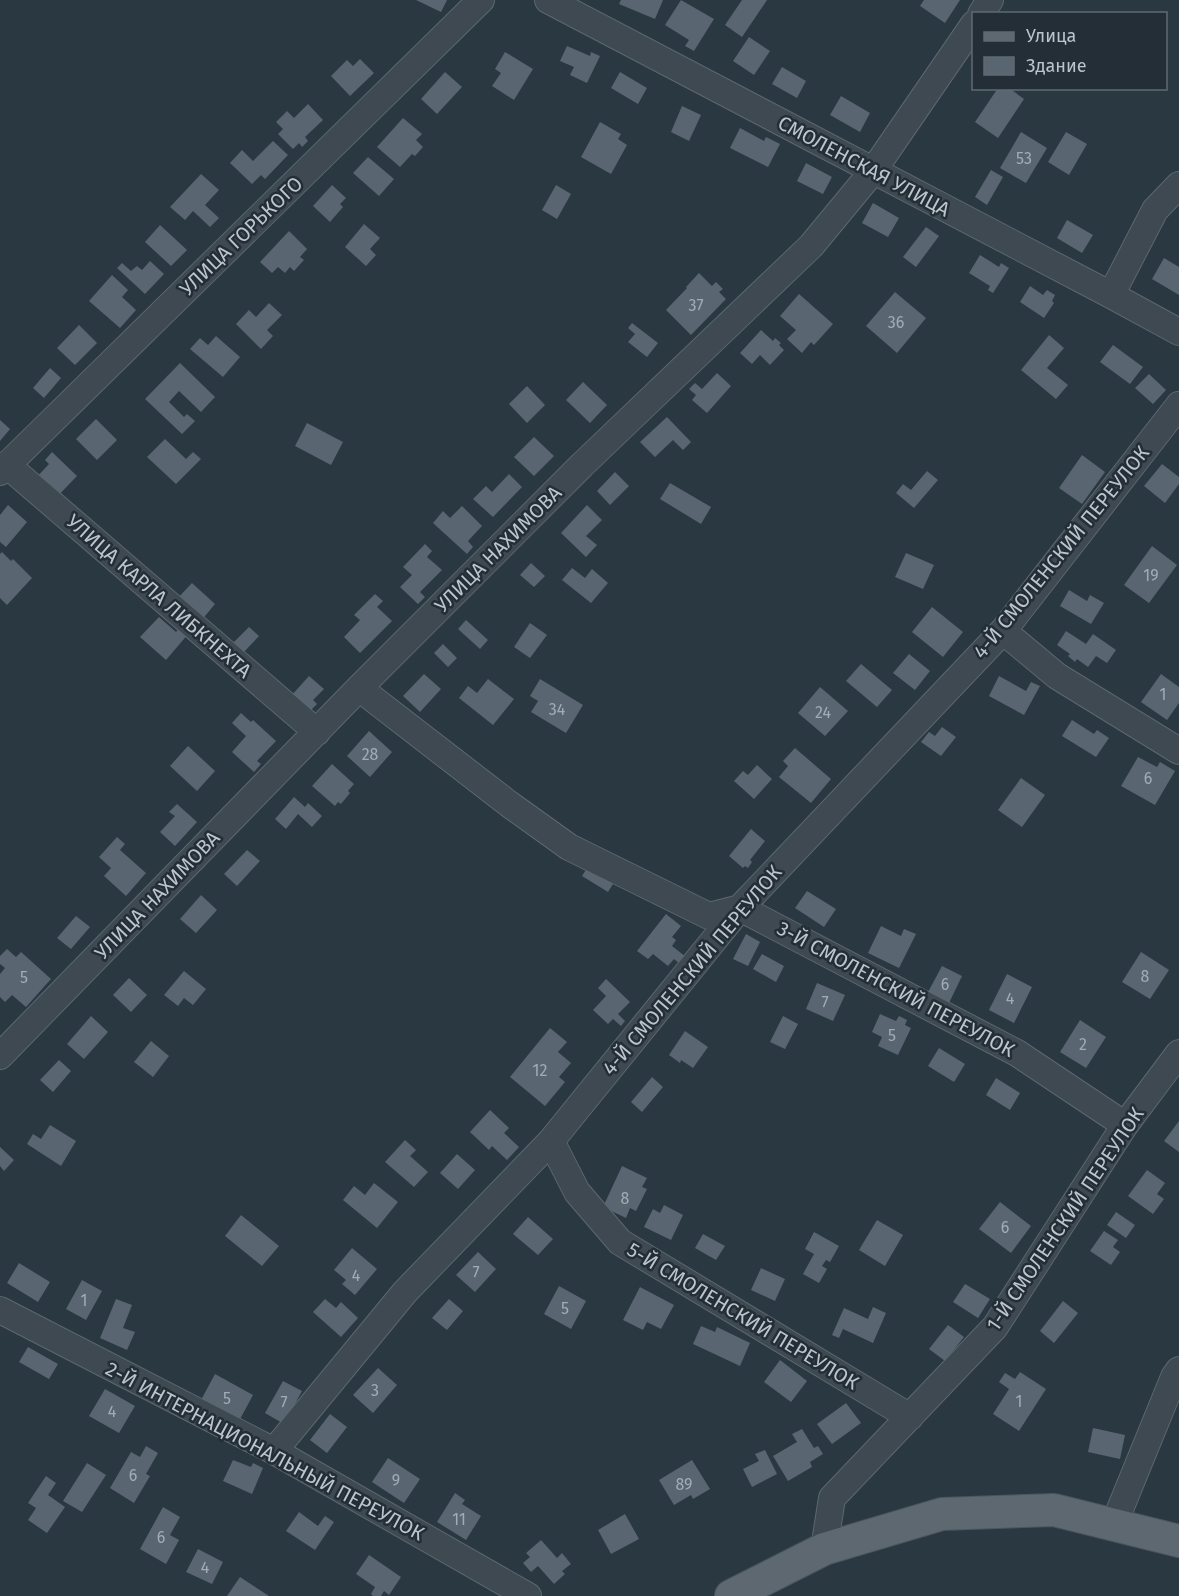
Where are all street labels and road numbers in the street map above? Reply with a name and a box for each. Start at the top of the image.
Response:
street label: СМОЛЕНСКАЯ УЛИЦА [774,111,955,222]
street label: УЛИЦА ГОРЬКОГО [175,171,307,301]
street label: 4-Й СМОЛЕНСКИЙ ПЕРЕУЛОК [968,441,1154,663]
street label: УЛИЦА НАХИМОВА [430,480,567,617]
street label: УЛИЦА КАРЛА ЛИБКНЕХТА [62,509,257,683]
street label: УЛИЦА НАХИМОВА [90,825,225,964]
street label: 4-Й СМОЛЕНСКИЙ ПЕРЕУЛОК [597,860,787,1080]
street label: 3-Й СМОЛЕНСКИЙ ПЕРЕУЛОК [773,916,1019,1062]
street label: 1-Й СМОЛЕНСКИЙ ПЕРЕУЛОК [981,1103,1149,1335]
street label: 5-Й СМОЛЕНСКИЙ ПЕРЕУЛОК [623,1237,863,1395]
street label: 2-Й ИНТЕРНАЦИОНАЛЬНЫЙ ПЕРЕУЛОК [102,1357,428,1546]

